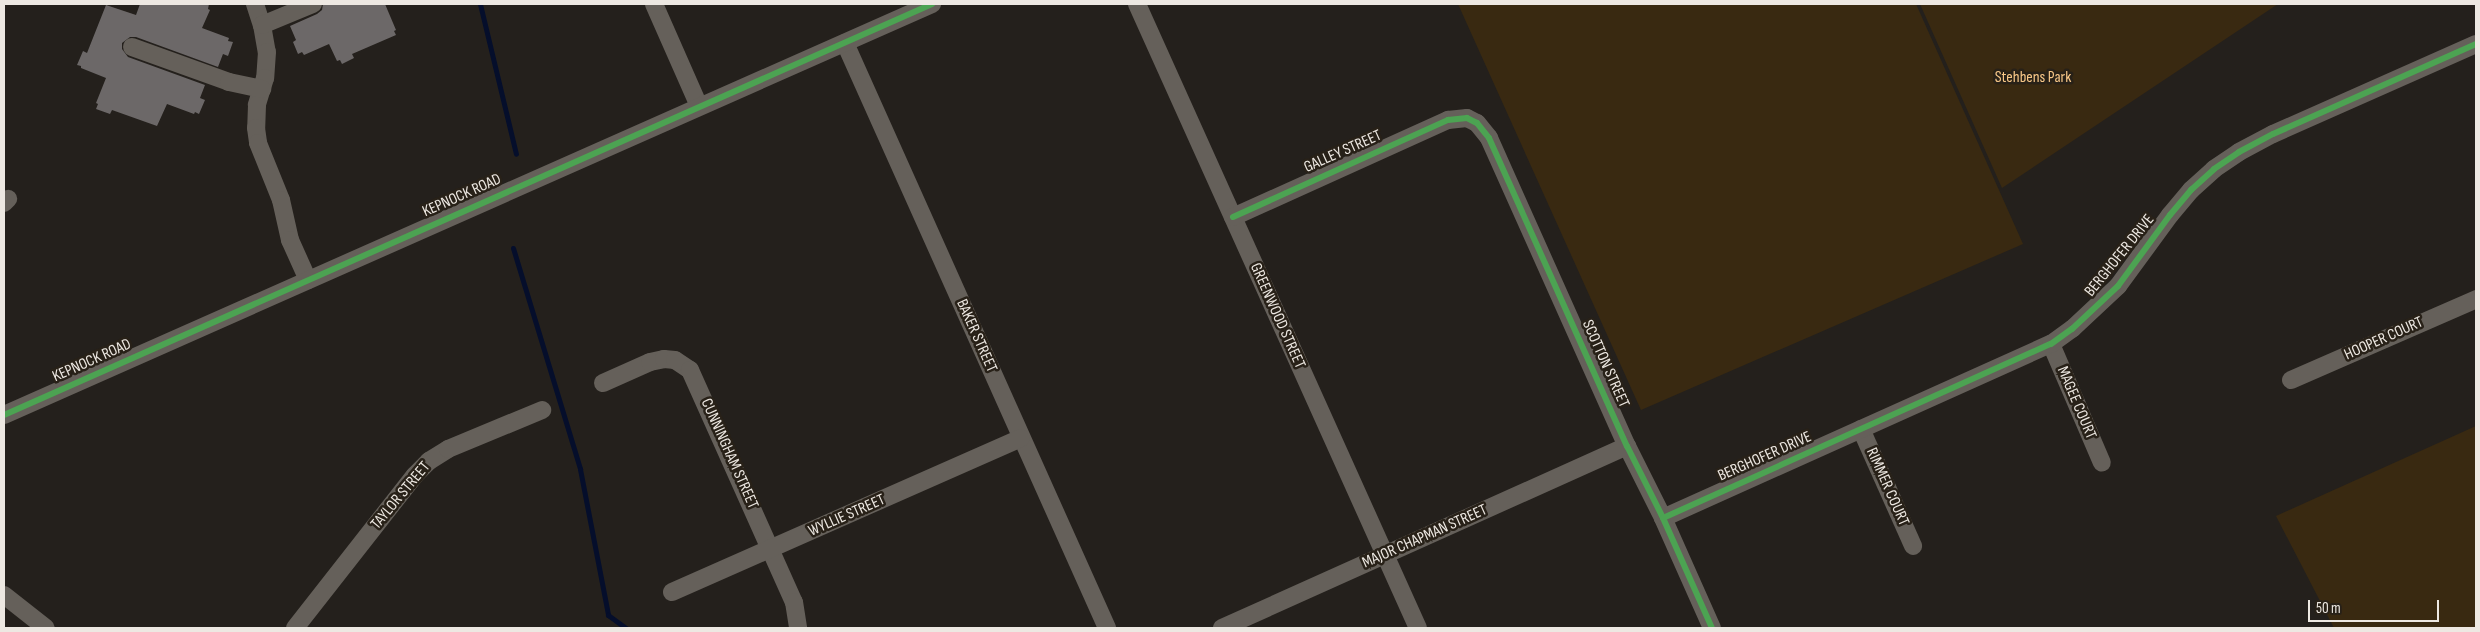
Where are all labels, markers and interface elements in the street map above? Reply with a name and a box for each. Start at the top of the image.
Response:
park label: Stehbens Park [1995,68,2071,88]
street label: GALLEY STREET [1301,126,1385,178]
street label: KEPNOCK ROAD [420,170,504,222]
street label: BERGHOFER DRIVE [2081,211,2159,301]
street label: GREENWOOD STREET [1245,260,1309,372]
street label: BAKER STREET [951,296,1001,376]
street label: HOOPER COURT [2342,313,2426,365]
street label: SCOTTON STREET [1577,317,1633,411]
street label: KEPNOCK ROAD [50,335,134,387]
street label: MAGEE COURT [2052,364,2100,442]
street label: CUNNINGHAM STREET [696,396,762,512]
street label: BERGHOFER DRIVE [1715,428,1815,486]
street label: RIMMER COURT [1861,445,1913,529]
street label: TAYLOR STREET [367,458,435,534]
street label: WYLLIE STREET [806,491,888,541]
street label: MAJOR CHAPMAN STREET [1360,501,1490,573]
scale bar [2310,590,2441,622]
text: 50 m [2316,599,2341,618]

